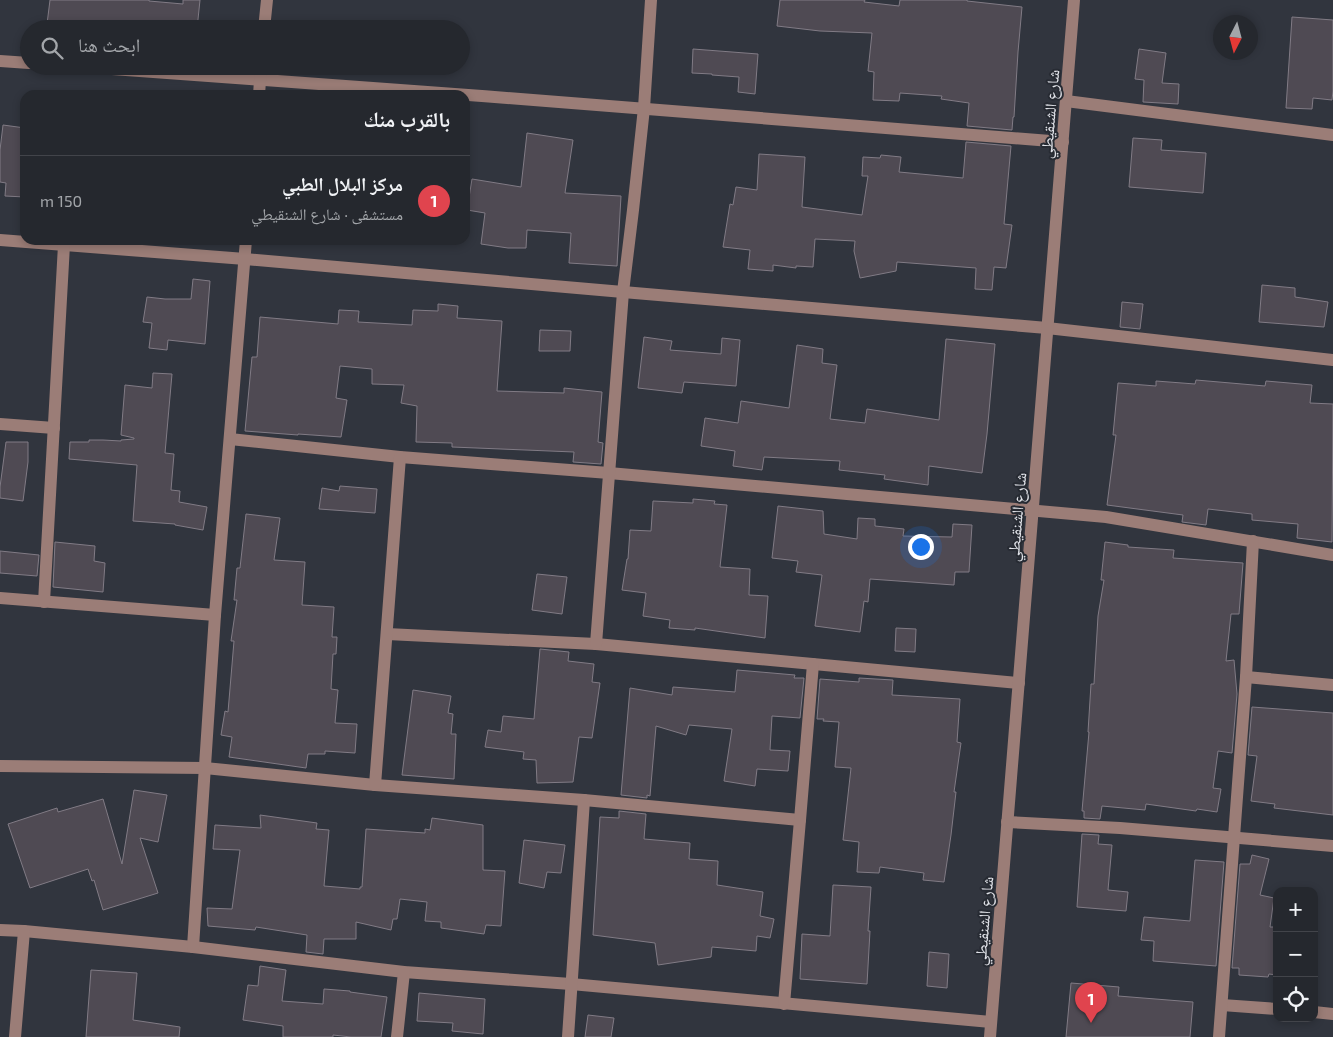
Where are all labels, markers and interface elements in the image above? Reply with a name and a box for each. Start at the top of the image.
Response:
north arrow [1213,15,1258,60]
search box [20,20,470,75]
text: ابحث هنا [78,33,140,56]
icon: search [38,34,66,62]
street label: شارع الشنقيطي [1036,69,1066,160]
text: بالقرب منك [364,106,450,131]
text: مركز البلال الطبي [282,172,403,195]
text: 150 m [40,191,82,210]
text: 1 [431,191,437,210]
text: مستشفى · شارع الشنقيطي [251,204,403,223]
street label: شارع الشنقيطي [1003,472,1033,563]
your location [908,534,934,560]
street label: شارع الشنقيطي [970,876,1000,967]
map controls [1273,887,1318,1022]
button: + [1273,887,1318,932]
button: − [1273,932,1318,977]
button: locate [1273,977,1318,1022]
pin: 1 [1075,982,1107,1023]

